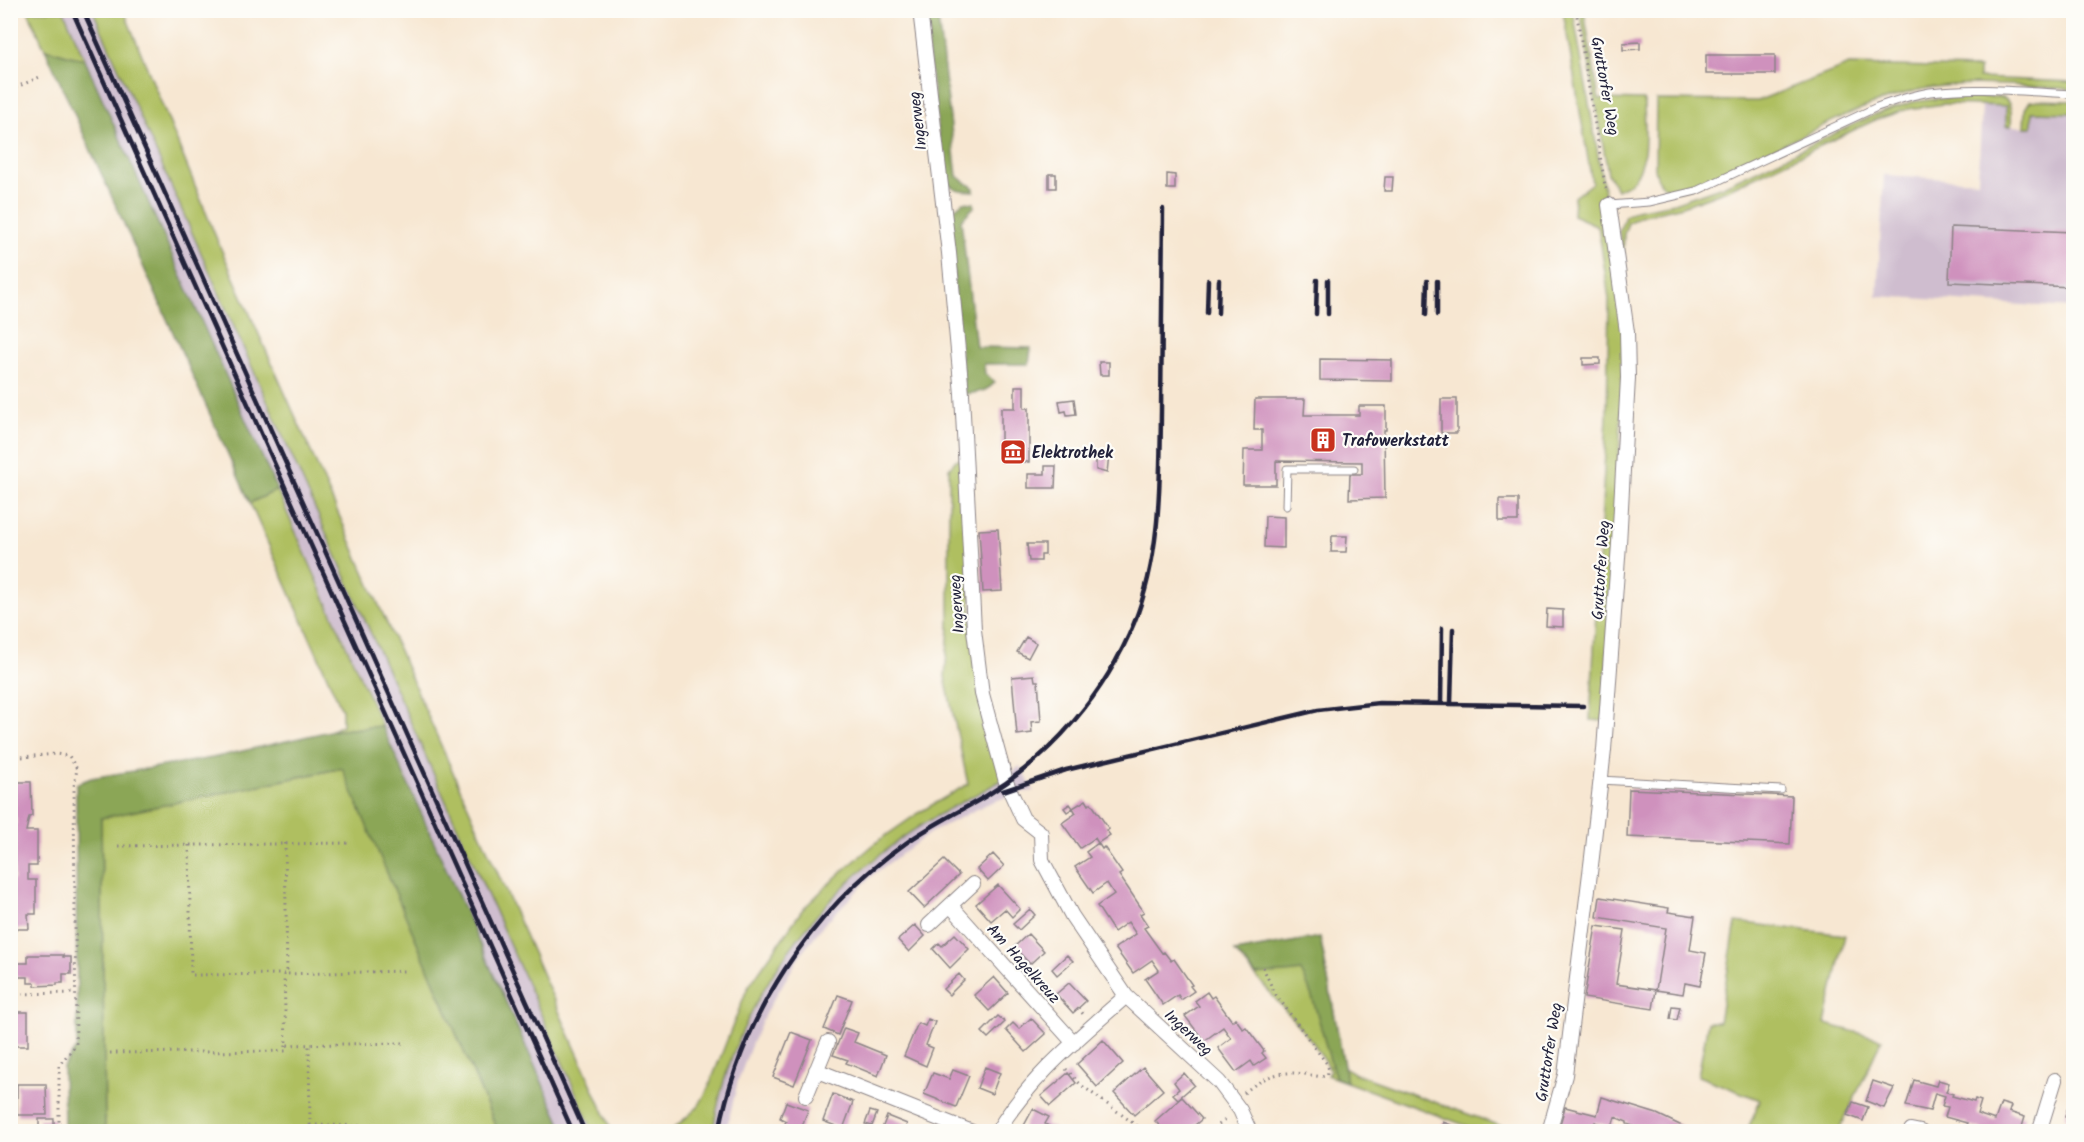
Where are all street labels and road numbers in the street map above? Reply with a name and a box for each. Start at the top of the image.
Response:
street label: Gruttorfer Weg [1584,35,1626,138]
street label: Ingerweg [902,90,935,152]
street label: Gruttorfer Weg [1586,519,1617,621]
street label: Ingerweg [943,574,972,634]
street label: Am Hagelkreuz [980,918,1066,1010]
street label: Gruttorfer Weg [1529,1001,1570,1104]
street label: Ingerweg [1158,1004,1218,1062]

